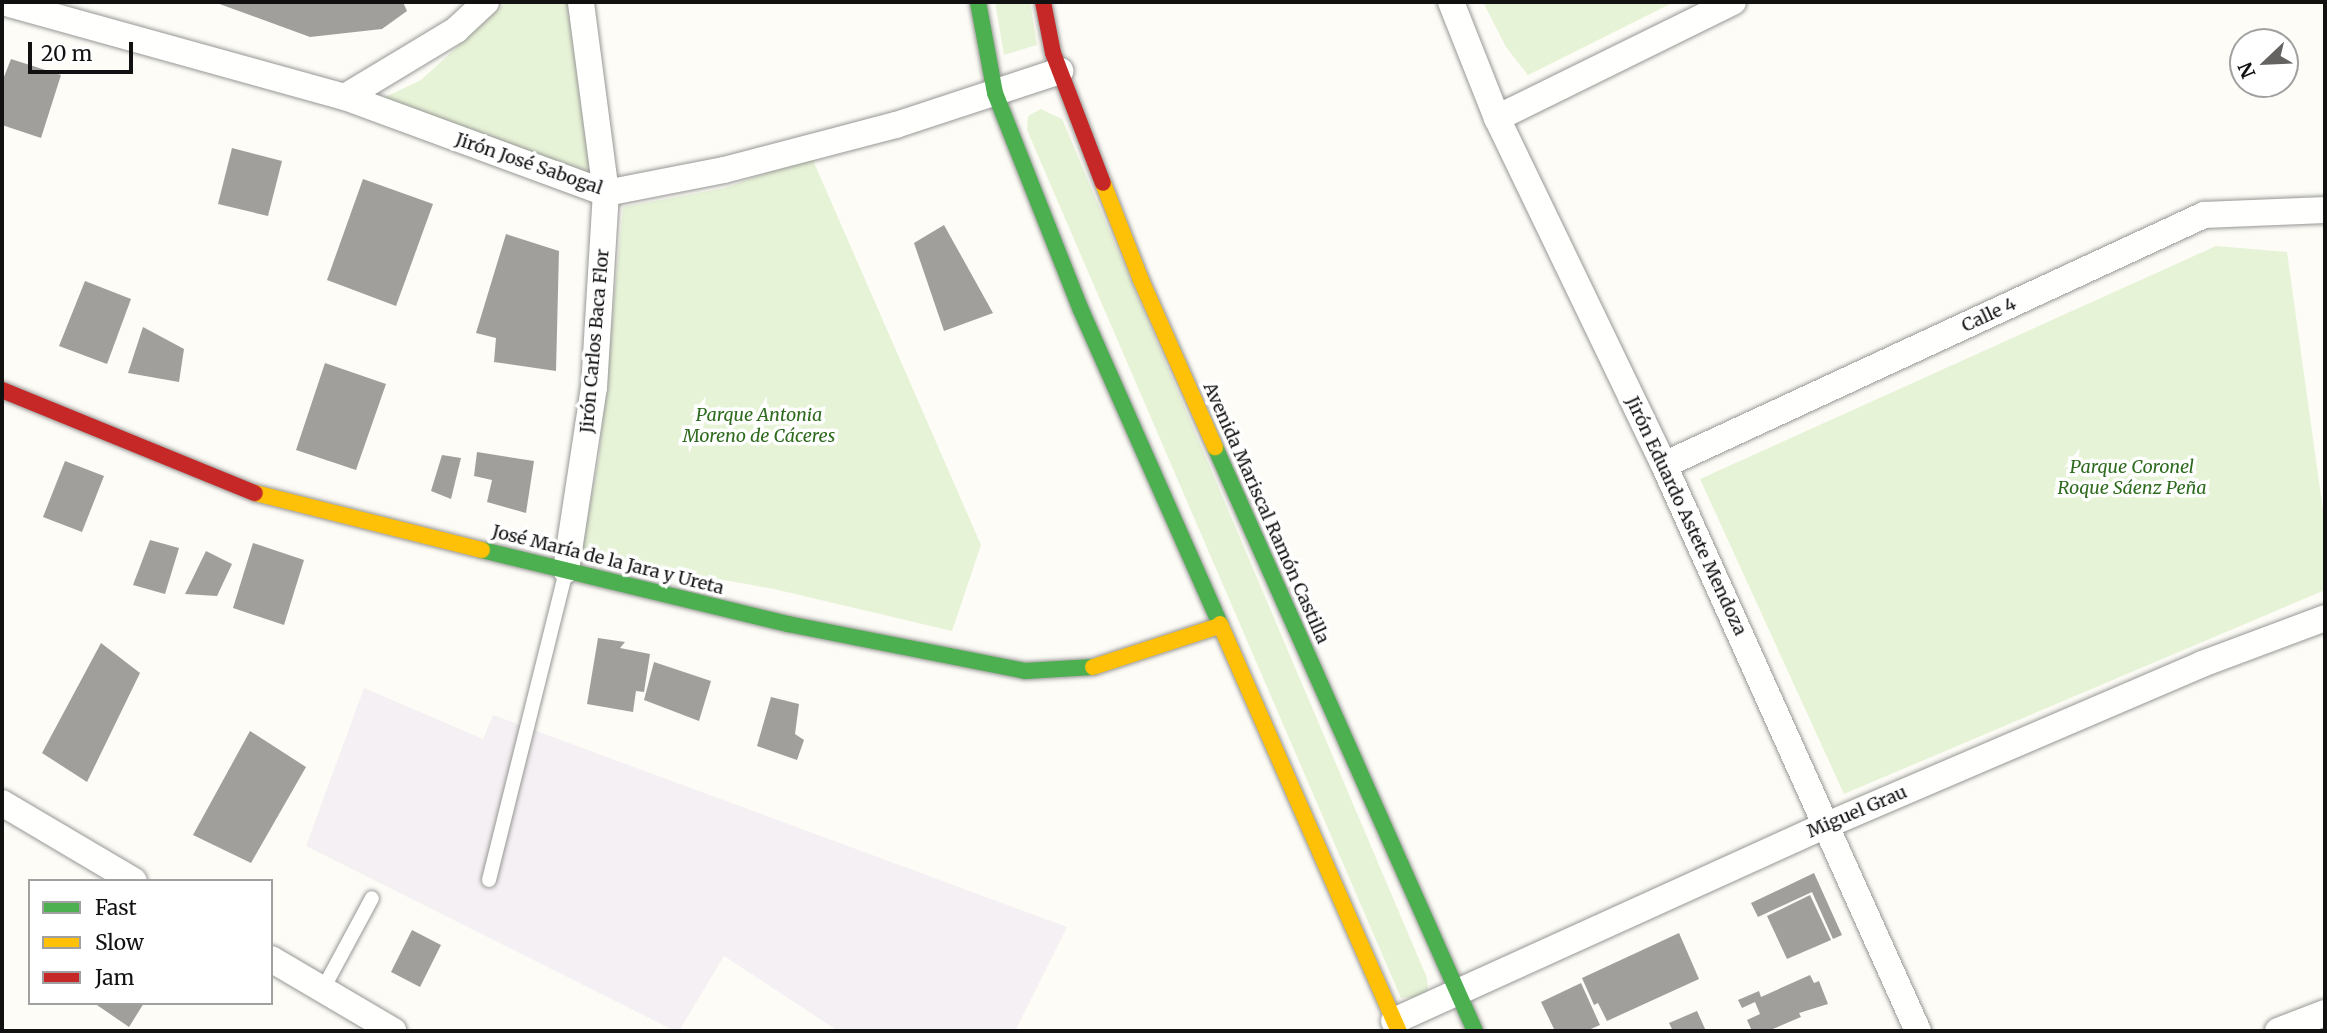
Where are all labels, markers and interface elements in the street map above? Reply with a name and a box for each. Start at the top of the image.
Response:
scale bar [32,28,136,72]
north arrow [2229,28,2299,98]
text: 20 m [41,40,92,67]
text: N [2233,59,2260,82]
street label: Jirón José Sabogal [453,129,605,199]
street label: Jirón Carlos Baca Flor [576,248,614,434]
street label: Calle 4 [1958,293,2020,337]
street label: Avenida Mariscal Ramón Castilla [1198,379,1334,647]
street label: Jirón Eduardo Astete Mendoza [1621,393,1751,639]
park label: Parque Antonia Moreno de Cáceres [683,405,835,448]
park label: Parque Coronel Roque Sáenz Peña [2057,457,2207,500]
street label: José María de la Jara y Ureta [490,521,726,599]
street label: Miguel Grau [1804,781,1910,843]
legend [28,879,273,1005]
text: Fast [95,894,137,921]
text: Slow [95,929,144,956]
text: Jam [95,964,134,991]

